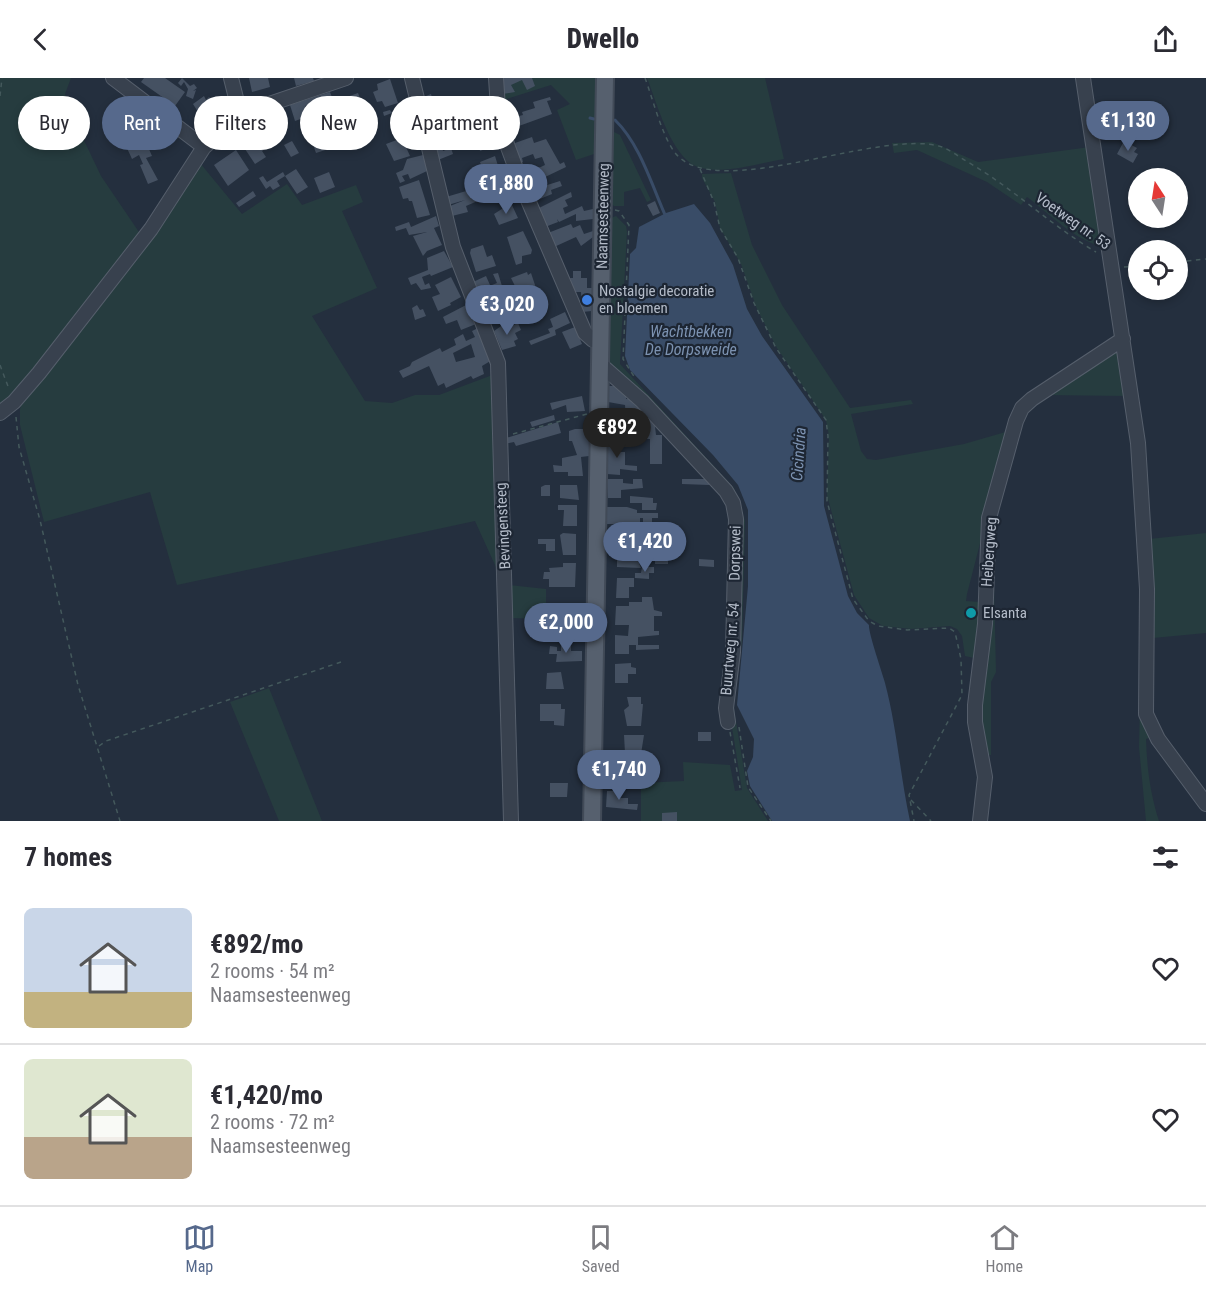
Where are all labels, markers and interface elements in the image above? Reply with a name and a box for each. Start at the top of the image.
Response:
icon: back [24,23,57,56]
text: Dwello [567,23,639,55]
icon: share [1149,23,1182,56]
chip: Buy [18,96,90,150]
chip: Rent [102,96,182,150]
chip: Filters [194,96,288,150]
chip: New [300,96,378,150]
chip: Apartment [390,96,520,150]
pin: €1,130 [1079,101,1177,152]
text: €1,130 [1100,108,1156,132]
street label: Naamsesteenweg [593,163,613,269]
pin: €1,880 [457,164,555,215]
north arrow [1128,168,1188,228]
map controls [1128,168,1188,300]
text: €1,880 [478,171,534,195]
street label: Voetweg nr. 53 [1032,188,1114,254]
button: locate [1128,240,1188,300]
place label: Nostalgie decoratie en bloemen [599,282,714,317]
pin: €3,020 [458,285,556,336]
text: €3,020 [479,292,535,316]
marker: Nostalgie decoratie en bloemen [580,293,594,307]
water label: Wachtbekken De Dorpsweide [645,322,737,359]
pin: €892 [581,408,653,459]
text: €892 [597,415,637,439]
water label: Cicindria [787,426,810,482]
street label: Bevingensteeg [492,482,514,570]
street label: Heibergweg [978,516,1000,588]
pin: €1,420 [596,522,694,573]
street label: Dorpswei [726,525,744,581]
text: €1,420 [617,529,673,553]
street label: Buurtweg nr. 54 [717,602,743,696]
pin: €2,000 [517,603,615,654]
place label: Elsanta [983,604,1027,622]
marker: Elsanta [964,606,978,620]
text: €2,000 [538,610,594,634]
pin: €1,740 [570,750,668,801]
text: €1,740 [591,757,647,781]
icon: filters [1149,841,1182,874]
text: 7 homes [24,842,112,872]
text: €892/mo [210,929,303,959]
icon: home [72,932,144,1004]
icon: heart [1149,952,1182,985]
text: 2 rooms · 54 m² [210,959,335,983]
text: Naamsesteenweg [210,983,351,1007]
text: €1,420/mo [210,1080,323,1110]
icon: home [72,1083,144,1155]
icon: heart [1149,1103,1182,1136]
text: 2 rooms · 72 m² [210,1110,335,1134]
text: Naamsesteenweg [210,1134,351,1158]
tab: Map [183,1221,216,1276]
tab: Saved [582,1221,620,1276]
tab: Home [986,1221,1023,1276]

